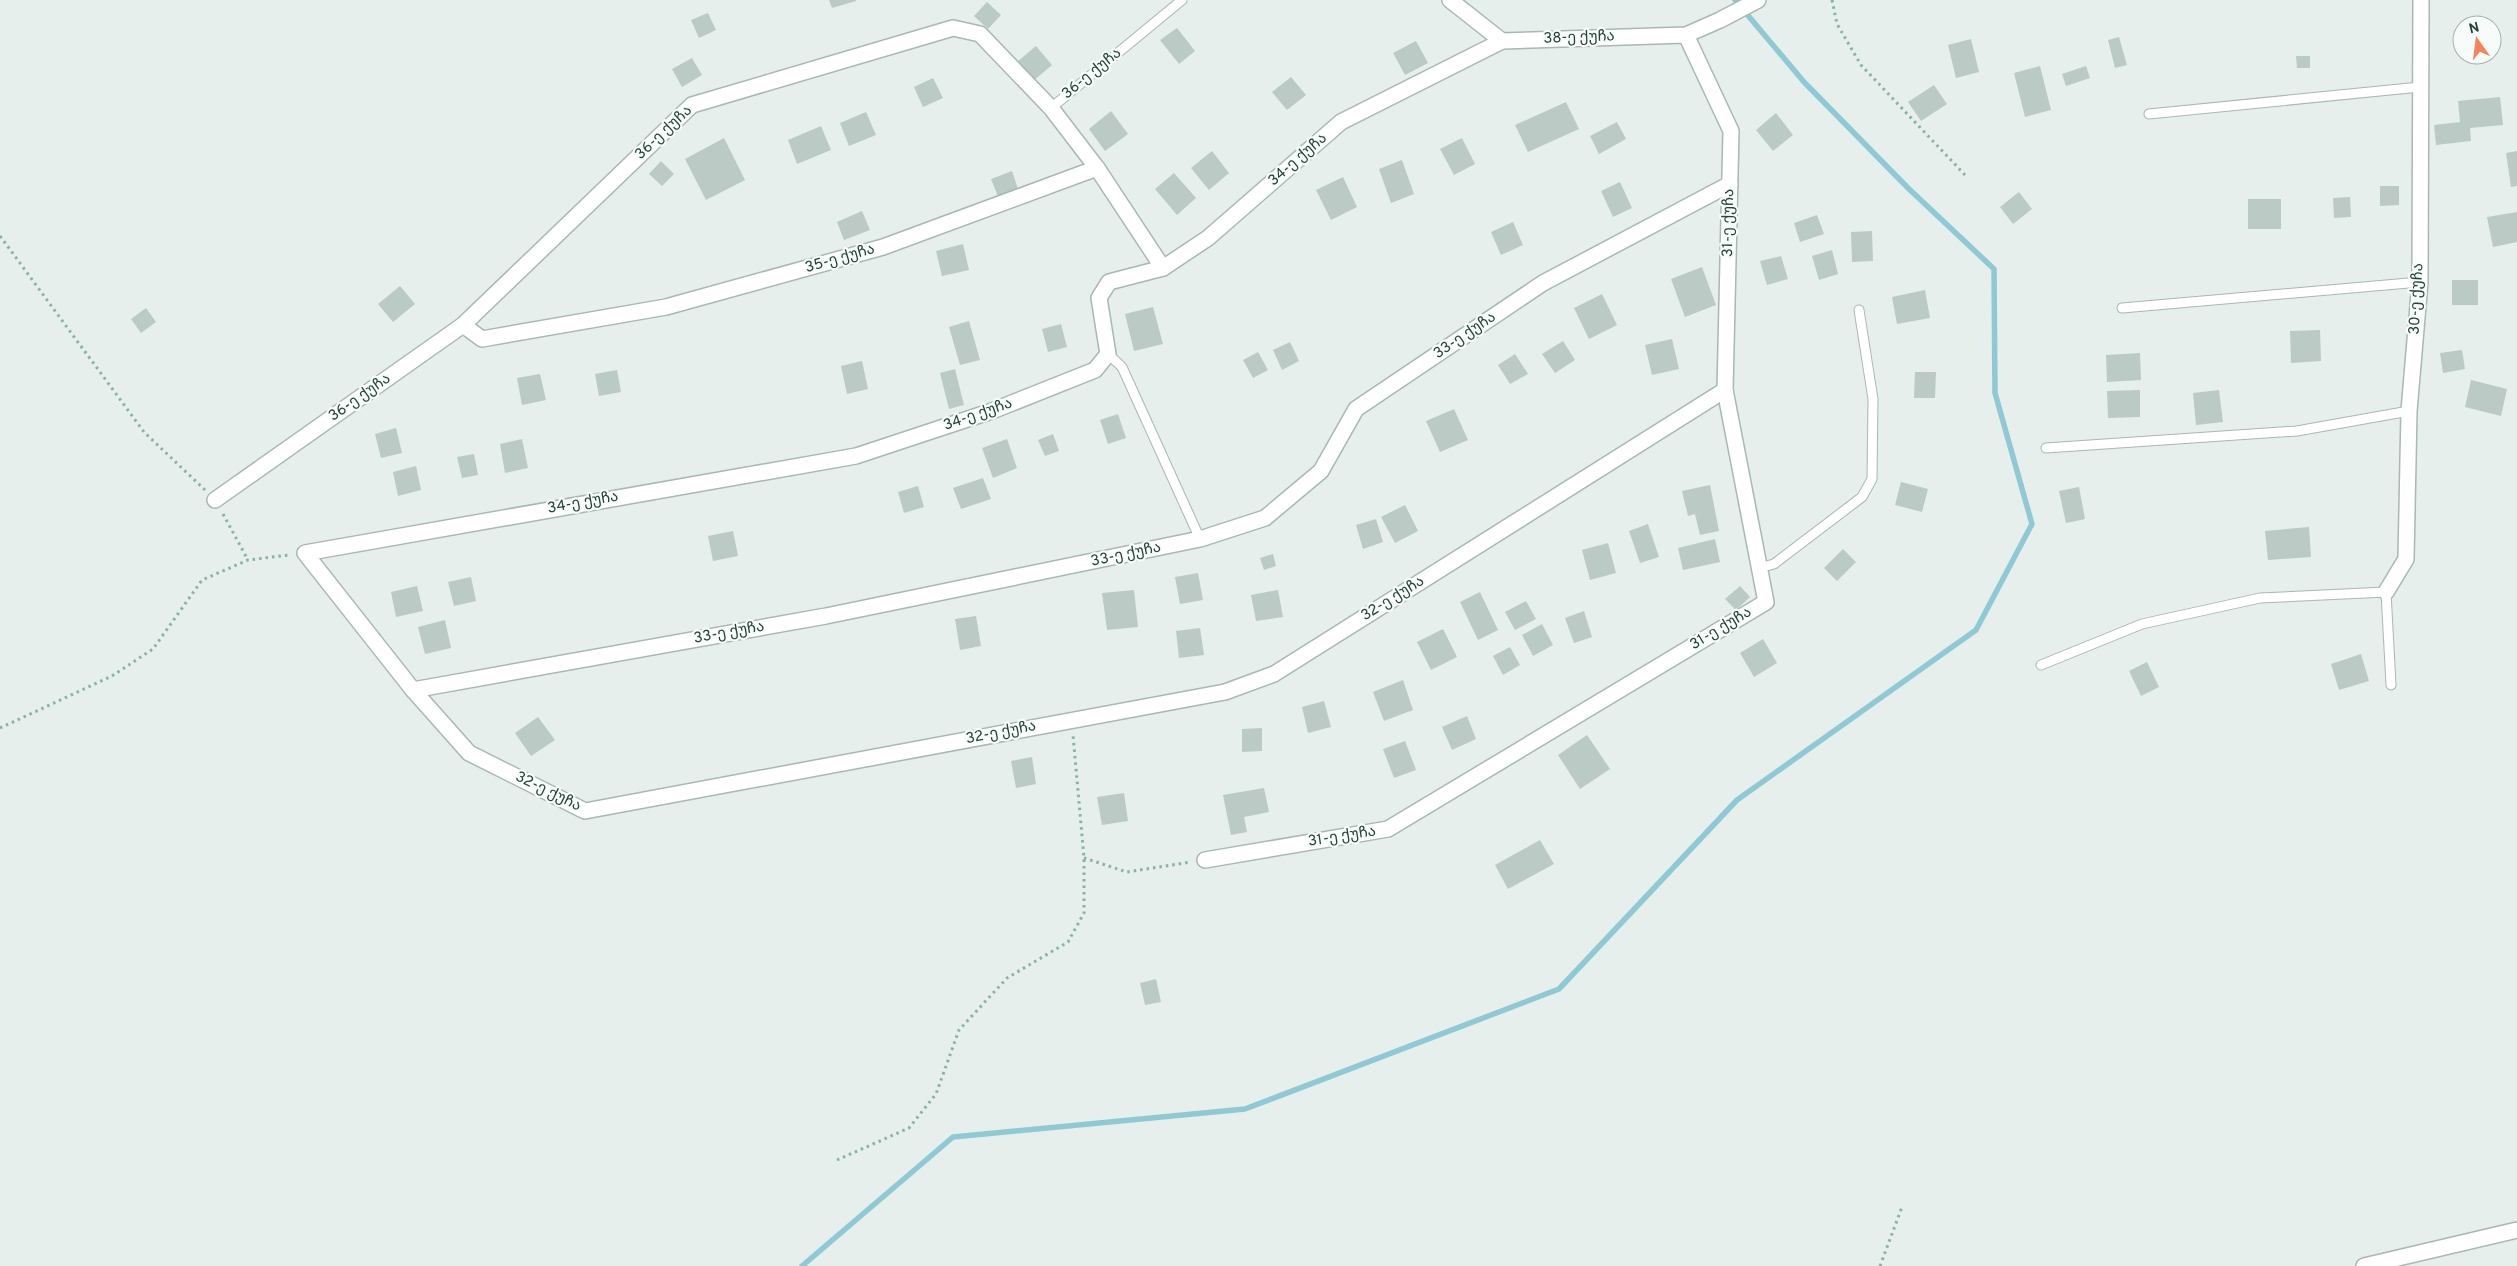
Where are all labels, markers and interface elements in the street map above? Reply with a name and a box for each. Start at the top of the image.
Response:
north arrow [2452,15,2502,65]
text: N [2467,19,2481,38]
street label: 38-ე ქუჩა [1543,27,1615,49]
street label: 36-ე ქუჩა [1058,44,1126,104]
street label: 36-ე ქუჩა [631,102,697,164]
street label: 34-ე ქუჩა [1265,129,1331,191]
street label: 31-ე ქუჩა [1719,189,1739,257]
street label: 35-ე ქუჩა [803,240,877,278]
street label: 30-ე ქუჩა [2406,263,2428,335]
street label: 33-ე ქუჩა [1430,308,1500,364]
street label: 36-ე ქუჩა [325,370,395,426]
street label: 34-ე ქუჩა [941,394,1015,436]
street label: 34-ე ქუჩა [546,487,620,519]
street label: 33-ე ქუჩა [1089,538,1163,572]
street label: 32-ე ქუჩა [1358,572,1428,626]
street label: 31-ე ქუჩა [1687,603,1755,655]
street label: 33-ე ქუჩა [692,617,766,649]
street label: 32-ე ქუჩა [964,717,1038,749]
street label: 32-ე ქუჩა [512,768,584,816]
street label: 31-ე ქუჩა [1307,822,1377,852]

